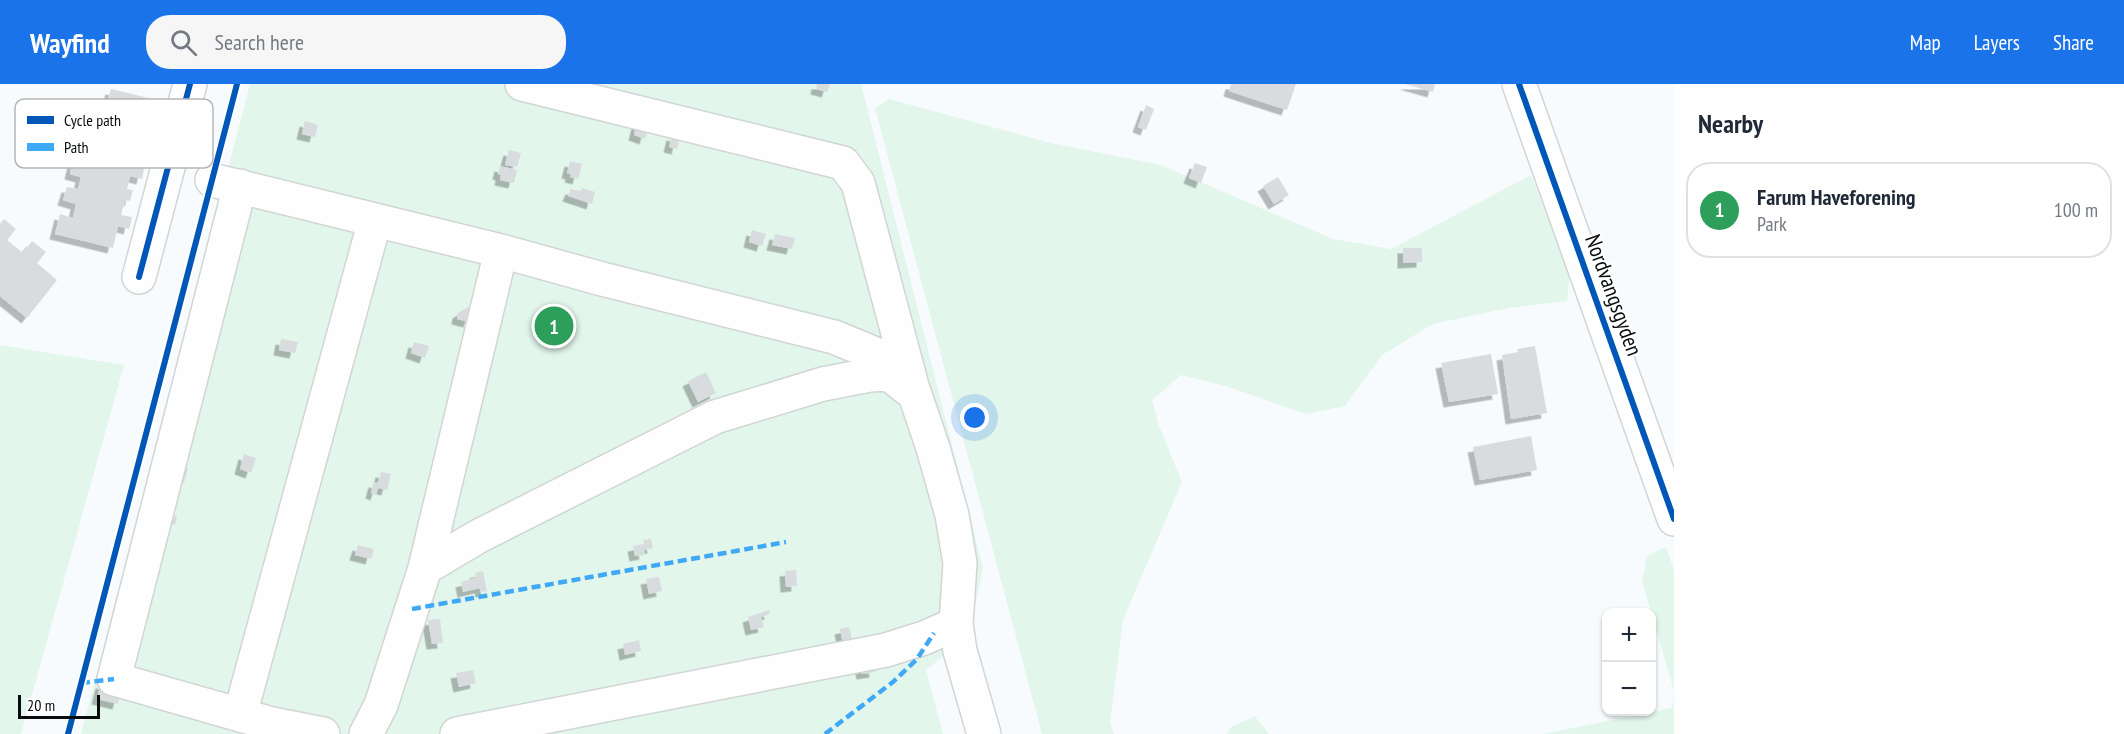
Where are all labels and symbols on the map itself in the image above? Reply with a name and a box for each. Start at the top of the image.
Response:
legend [15,99,213,168]
text: Cycle path [64,110,121,130]
text: Path [64,137,89,157]
street label: Nordvangsgyden [1579,231,1649,359]
pin: 1 [534,304,574,348]
your location [960,403,989,432]
scale bar [18,692,100,720]

